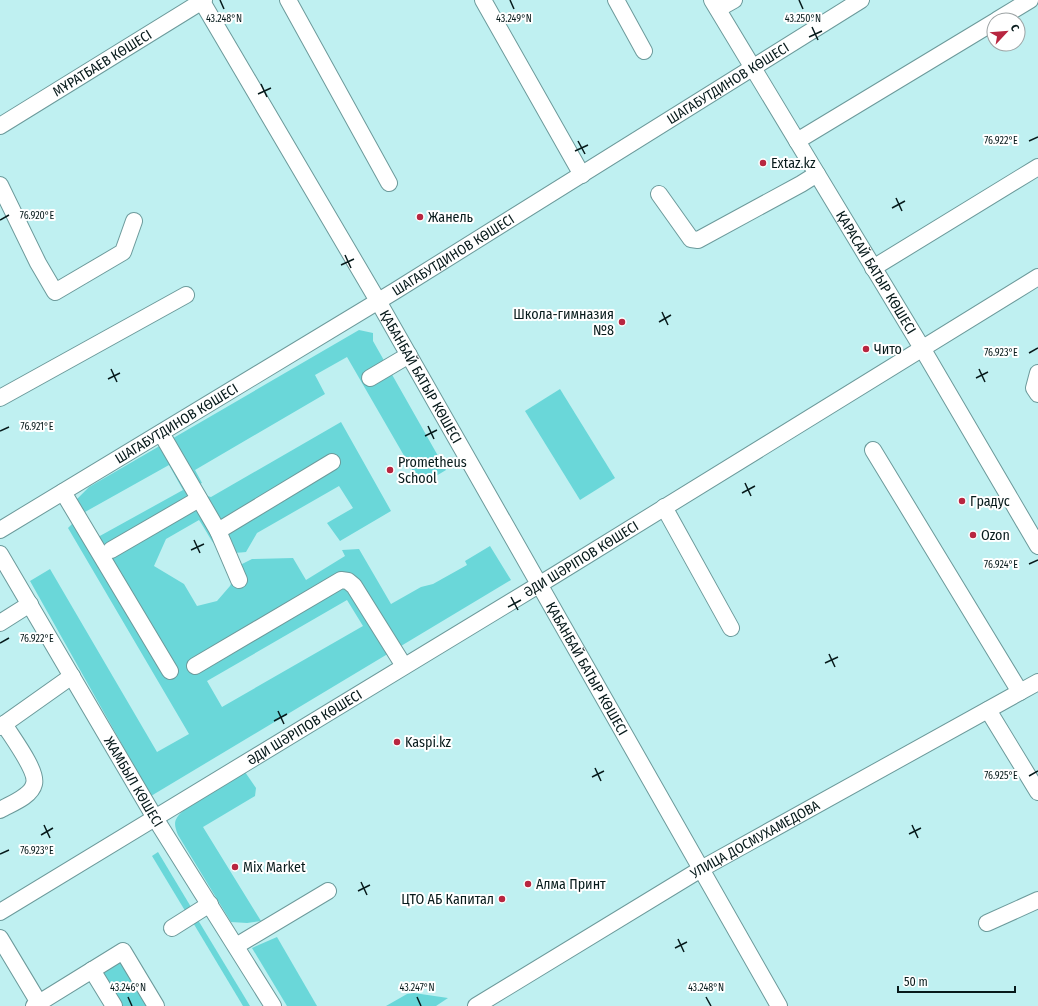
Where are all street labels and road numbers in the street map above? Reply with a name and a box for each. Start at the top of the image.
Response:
street label: МҰРАТБАЕВ КӨШЕСІ [49,26,155,100]
street label: ШАГАБУТДИНОВ КӨШЕСІ [664,39,792,128]
street label: ҚАРАСАЙ БАТЫР КӨШЕСІ [833,207,920,337]
street label: ШАГАБУТДИНОВ КӨШЕСІ [389,210,517,299]
street label: ҚАБАНБАЙ БАТЫР КӨШЕСІ [376,307,466,446]
street label: ШАГАБУТДИНОВ КӨШЕСІ [112,380,241,467]
street label: ӘДИ ШӘРІПОВ КӨШЕСІ [521,517,642,600]
street label: ҚАБАНБАЙ БАТЫР КӨШЕСІ [542,599,632,738]
street label: ӘДИ ШӘРІПОВ КӨШЕСІ [244,686,365,769]
street label: ЖАМБЫЛ КӨШЕСІ [101,733,167,830]
street label: УЛИЦА ДОСМУХАМЕДОВА [686,796,823,883]

